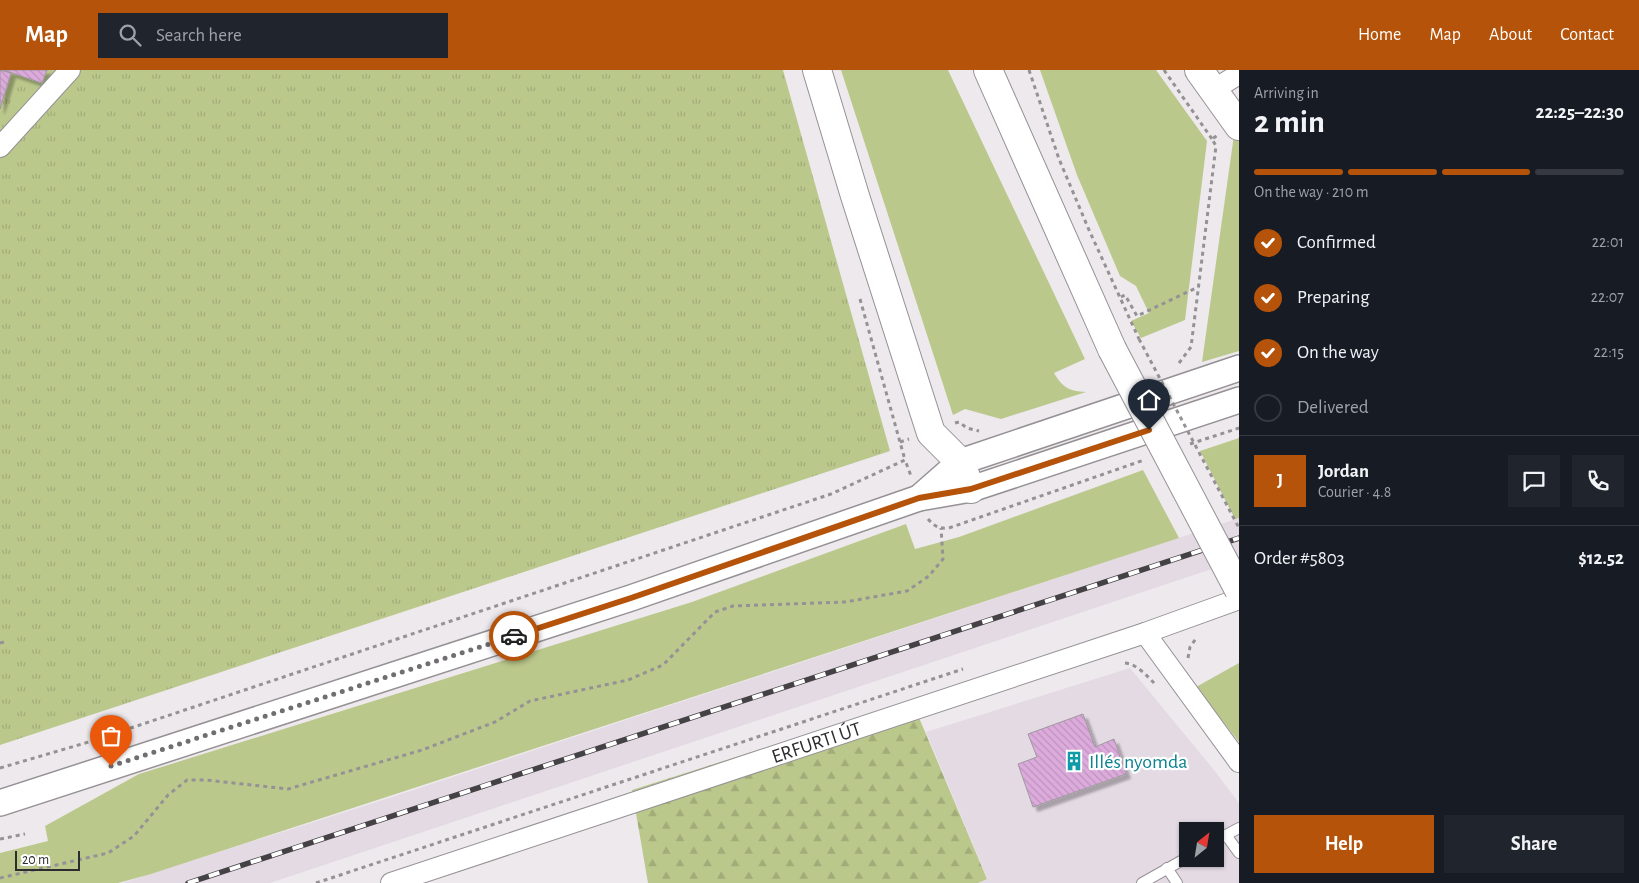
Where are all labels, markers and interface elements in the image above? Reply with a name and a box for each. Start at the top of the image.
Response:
search box [98,13,448,58]
icon: search [116,21,144,49]
text: Map [25,23,68,47]
text: Search here [156,26,242,45]
text: Home [1358,26,1401,44]
text: Map [1429,26,1461,44]
text: About [1489,26,1532,44]
text: Contact [1560,26,1614,44]
text: Arriving in [1254,85,1319,101]
text: 22:25–22:30 [1535,103,1624,122]
text: 2 min [1254,106,1325,138]
text: On the way · 210 m [1254,184,1369,200]
icon: check [1254,229,1282,257]
text: Confirmed [1297,233,1376,252]
text: 22:01 [1592,234,1624,250]
icon: check [1254,284,1282,312]
text: Preparing [1297,288,1370,307]
text: 22:07 [1591,289,1624,305]
icon: check [1254,339,1282,367]
text: On the way [1297,343,1379,362]
text: 22:15 [1594,344,1624,360]
pin [1128,379,1170,430]
icon: home [1135,386,1163,414]
text: Delivered [1297,398,1369,417]
button: chat [1508,455,1560,507]
button: phone [1572,455,1624,507]
text: Jordan [1318,462,1369,481]
text: J [1277,471,1283,490]
text: Courier · 4.8 [1318,484,1391,500]
text: Order #5803 [1254,549,1345,568]
text: $12.52 [1578,549,1624,568]
courier [489,611,539,661]
icon: car [500,622,528,650]
pin [90,715,132,766]
street label: ERFURTI ÚT [769,719,864,767]
icon: bag [97,722,125,750]
building icon: Illés nyomda [1063,750,1085,772]
place label: Illés nyomda [1089,752,1188,772]
button: Help [1254,815,1434,873]
button: Share [1444,815,1624,873]
north arrow [1179,822,1224,868]
map controls [1179,822,1224,867]
scale bar [15,848,80,871]
text: 20 m [22,853,49,867]

